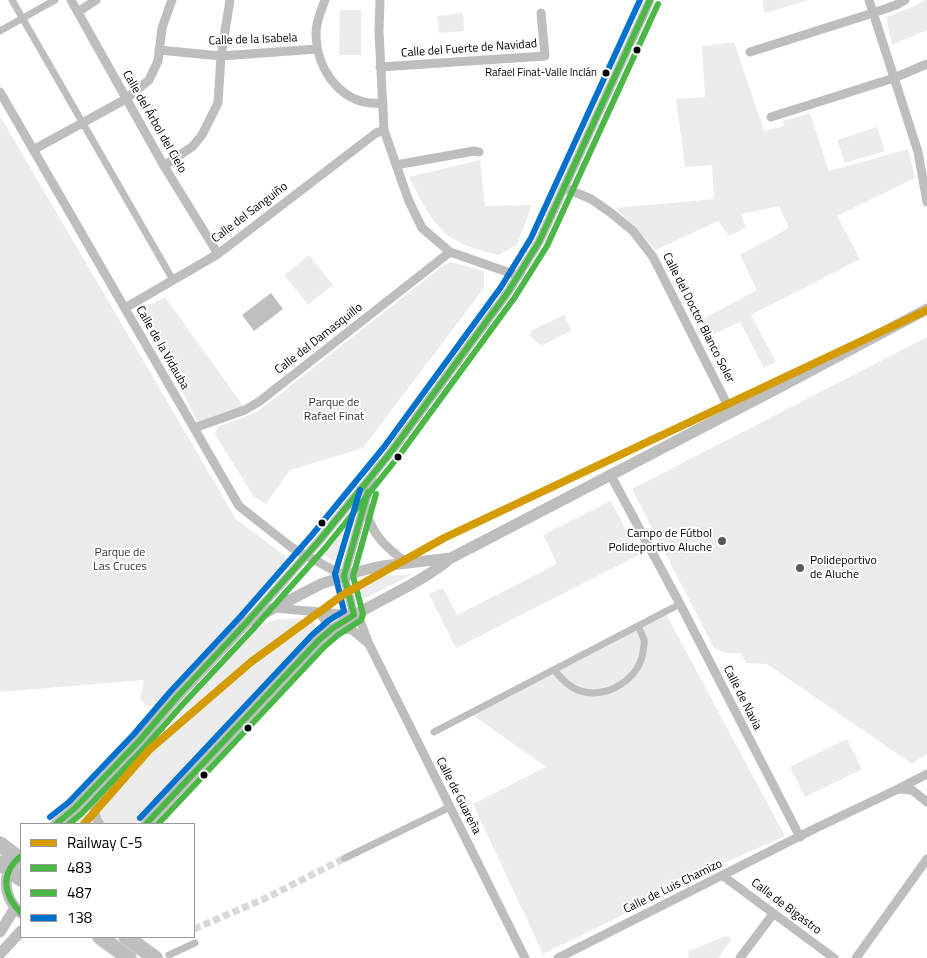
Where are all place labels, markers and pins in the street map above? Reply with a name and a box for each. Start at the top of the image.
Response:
unlabelled marker [632,45,642,55]
place label: Rafael Finat-Valle Inclán [485,66,597,80]
marker: Rafael Finat-Valle Inclán [601,68,611,78]
unlabelled marker [393,452,403,462]
unlabelled marker [317,518,327,528]
place label: Campo de Fútbol Polideportivo Aluche [608,527,712,555]
marker: Campo de Fútbol Polideportivo Aluche [716,535,728,547]
place label: Polideportivo de Aluche [810,554,877,582]
marker: Polideportivo de Aluche [794,562,806,574]
unlabelled marker [243,723,253,733]
unlabelled marker [199,770,209,780]

